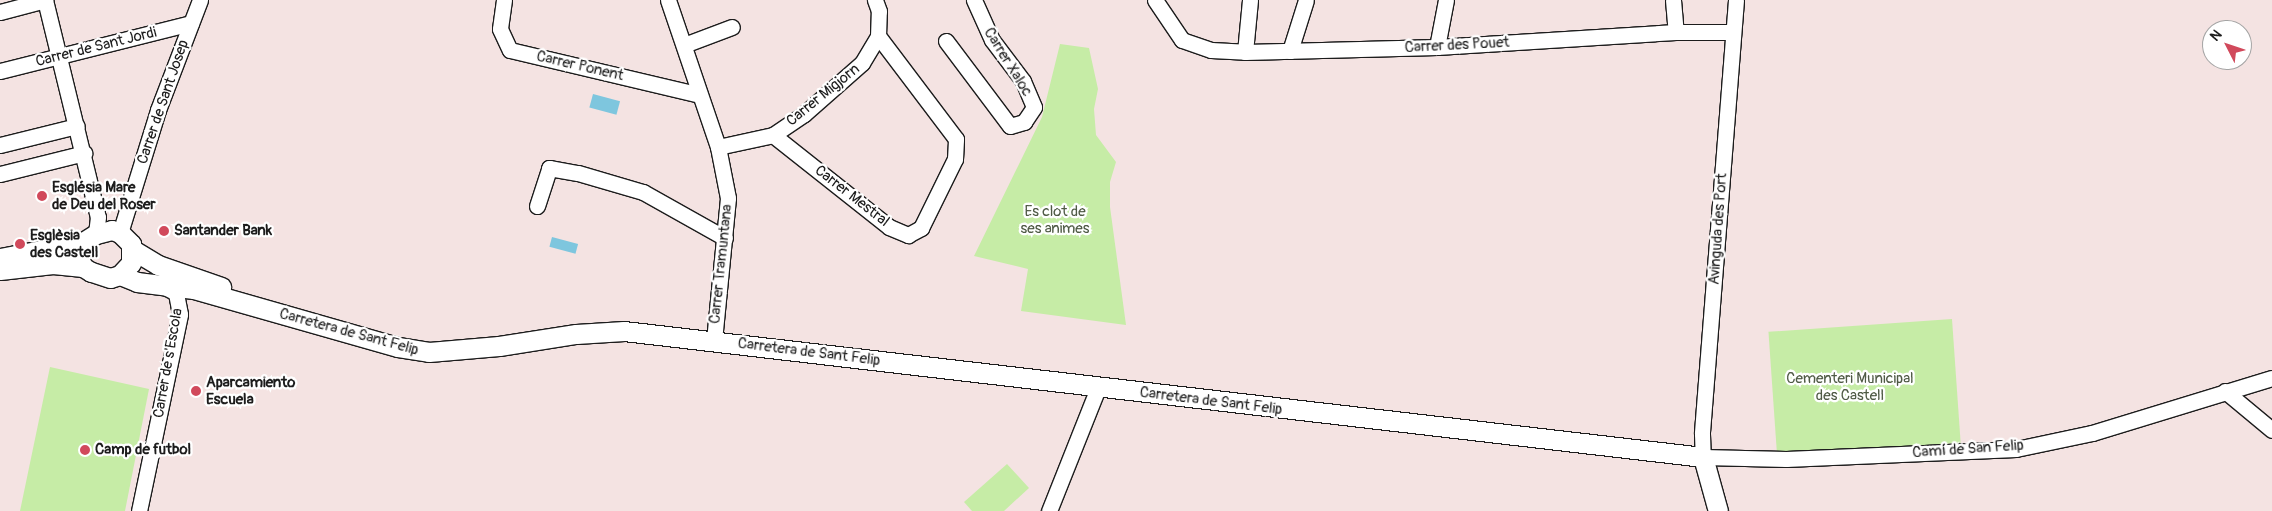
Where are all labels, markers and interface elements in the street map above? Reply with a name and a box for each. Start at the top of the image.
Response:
north arrow [2202,20,2252,70]
street label: Carrer de Sant Jordi [34,23,158,71]
street label: Carrer Xaloc [980,24,1036,100]
text: N [2207,26,2226,45]
street label: Carrer des Pouet [1404,33,1510,57]
street label: Carrer de Sant Josep [133,38,193,166]
street label: Carrer Ponent [535,47,625,85]
street label: Carrer Migjorn [783,60,863,130]
street label: Carrer Mestral [811,161,893,231]
street label: Avinguda des Port [1705,173,1731,285]
place label: Església Mare de Deu del Roser [52,178,156,213]
marker: Església Mare de Deu del Roser [36,190,48,202]
park label: Es clot de ses animes [1021,202,1089,237]
street label: Carrer Tramuntana [706,203,736,325]
place label: Santander Bank [174,222,272,240]
marker: Santander Bank [158,225,170,237]
place label: Esglèsia des Castell [30,226,98,261]
marker: Esglèsia des Castell [14,238,26,250]
street label: Carretera de Sant Felip [277,305,421,359]
street label: Carrer de s'Escola [149,307,187,419]
street label: Carretera de Sant Felip [737,334,881,370]
park label: Cementeri Municipal des Castell [1786,369,1914,404]
place label: Aparcamiento Escuela [206,373,295,408]
street label: Carretera de Sant Felip [1139,383,1283,419]
marker: Aparcamiento Escuela [190,385,202,397]
street label: Camí de San Felip [1912,436,2024,462]
place label: Camp de futbol [95,441,191,459]
marker: Camp de futbol [79,444,91,456]

